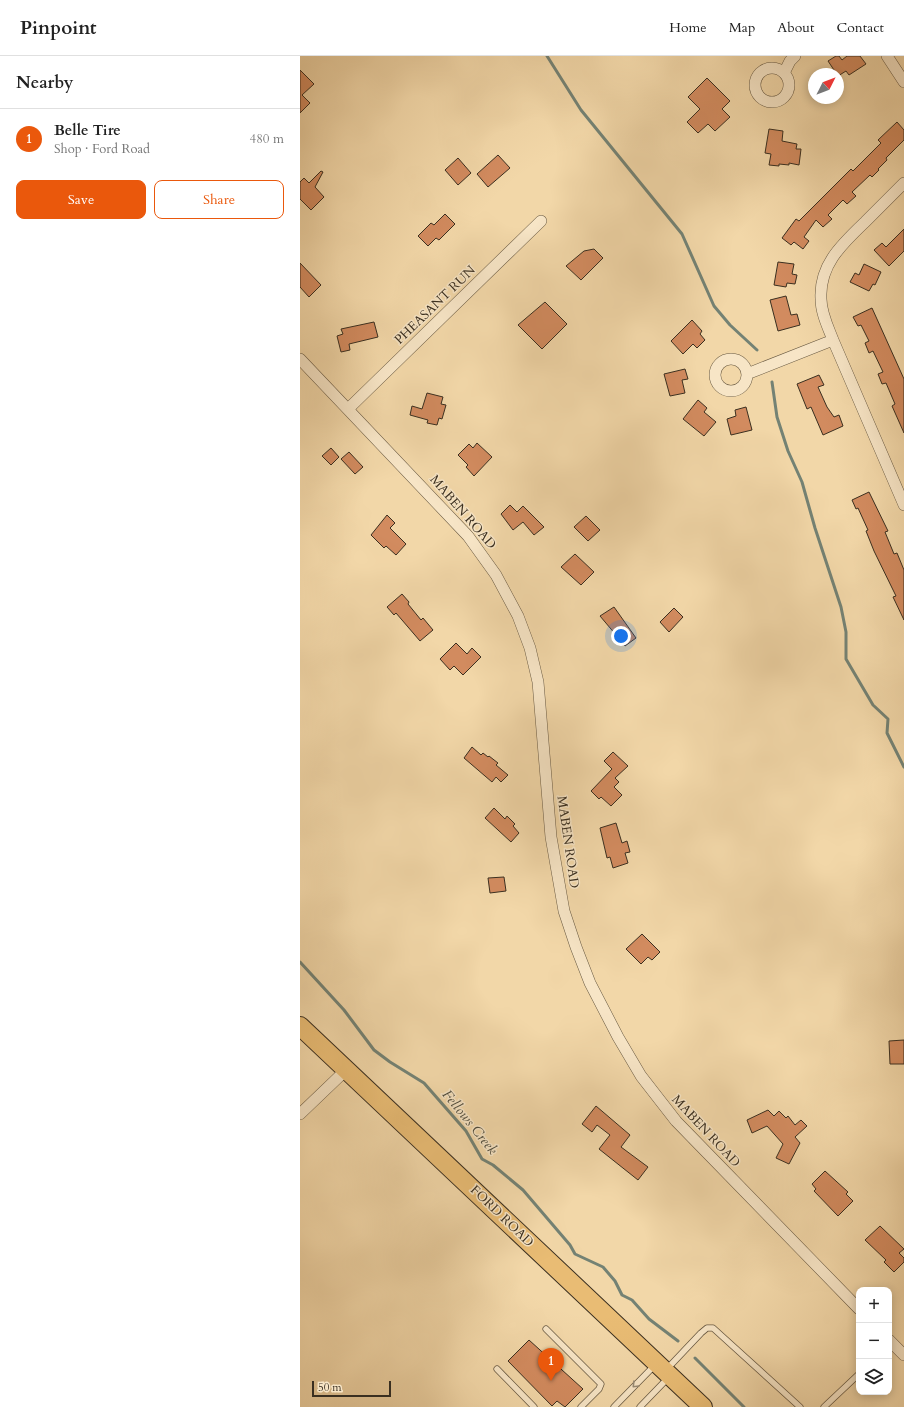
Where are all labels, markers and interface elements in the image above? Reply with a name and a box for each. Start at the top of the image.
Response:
text: Pinpoint [20,15,97,41]
text: Home [669,18,707,37]
text: Map [729,18,755,37]
text: About [777,18,814,37]
text: Contact [836,18,884,37]
north arrow [808,68,844,104]
text: Nearby [16,71,73,94]
text: Belle Tire [54,120,121,140]
text: 1 [26,130,32,148]
text: 480 m [250,130,284,148]
text: Shop · Ford Road [54,140,150,158]
button: Save [16,180,146,219]
button: Share [154,180,284,219]
street label: PHEASANT RUN [390,262,480,348]
street label: MABEN ROAD [426,471,500,553]
your location [611,626,631,646]
street label: MABEN ROAD [553,795,583,889]
water label: Fellows Creek [438,1086,502,1158]
street label: MABEN ROAD [668,1091,744,1171]
street label: FORD ROAD [466,1181,538,1251]
map controls [856,1287,892,1395]
button: + [856,1287,892,1323]
button: − [856,1323,892,1359]
pin: 1 [538,1348,564,1381]
button: layers [856,1359,892,1395]
scale bar [312,1379,391,1398]
text: 50 m [318,1380,342,1395]
one-way arrow [632,1380,640,1388]

